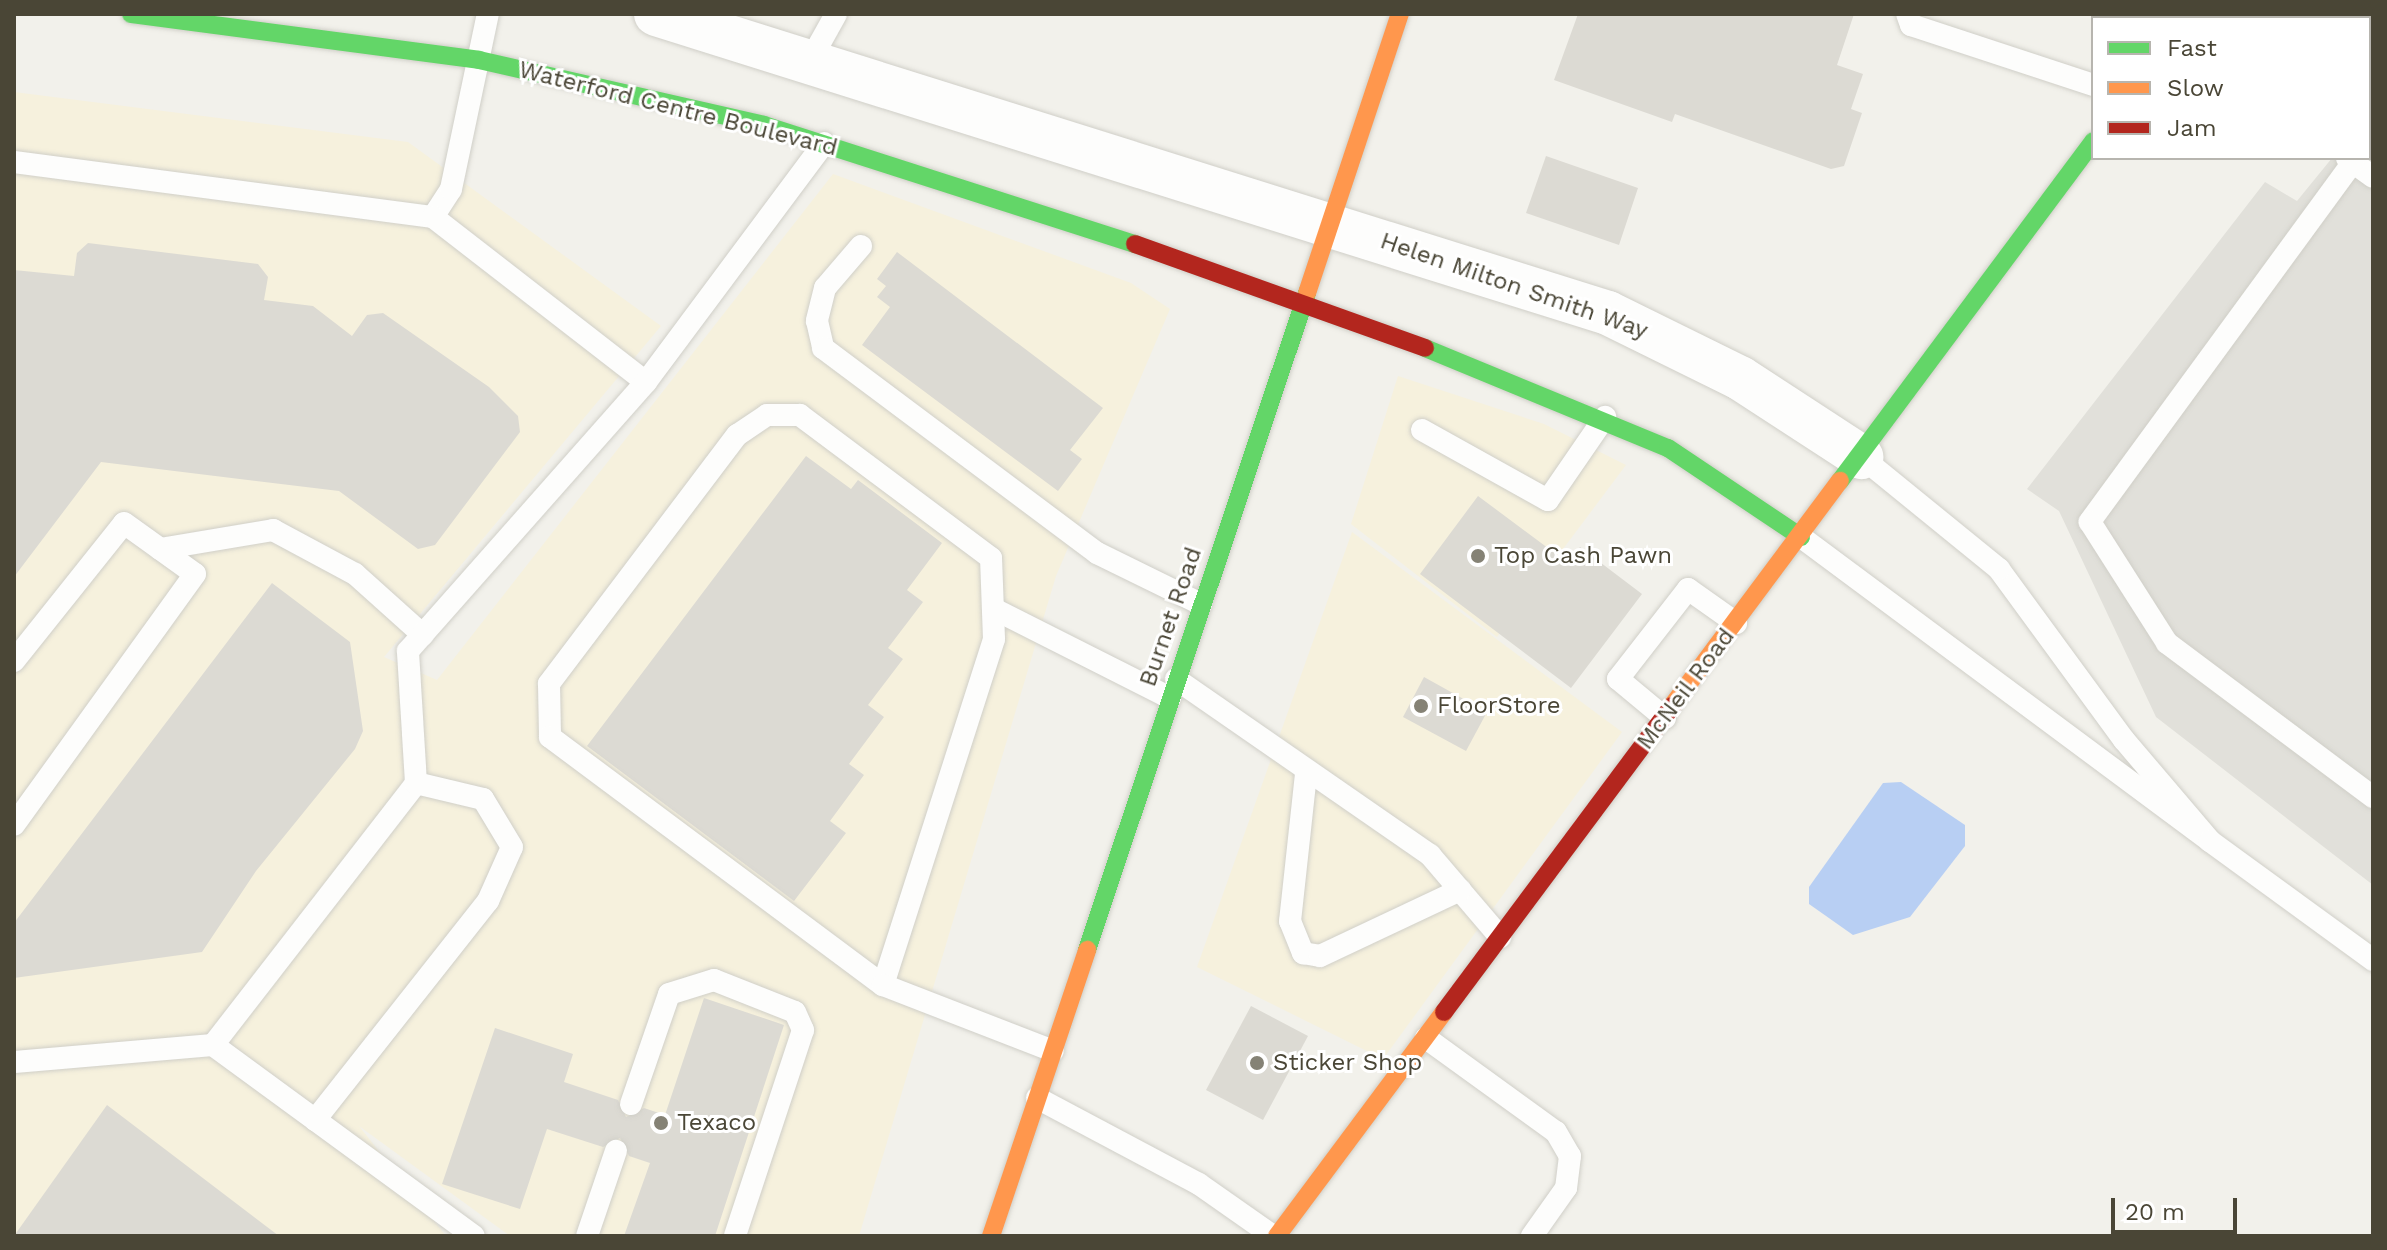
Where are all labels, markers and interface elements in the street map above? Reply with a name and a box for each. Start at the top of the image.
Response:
legend [2091,16,2371,160]
text: Fast [2167,34,2217,62]
street label: Waterford Centre Boulevard [516,55,840,163]
text: Slow [2167,74,2224,102]
text: Jam [2167,114,2217,142]
street label: Helen Milton Smith Way [1376,227,1652,345]
place label: Top Cash Pawn [1494,542,1672,570]
street label: Burnet Road [1134,544,1208,690]
marker: Top Cash Pawn [1469,547,1487,565]
street label: McNeil Road [1631,622,1741,756]
place label: FloorStore [1437,692,1561,720]
marker: FloorStore [1412,697,1430,715]
place label: Sticker Shop [1273,1049,1423,1077]
marker: Sticker Shop [1248,1054,1266,1072]
place label: Texaco [677,1109,756,1137]
marker: Texaco [652,1114,670,1132]
scale bar [2115,1182,2241,1232]
text: 20 m [2125,1198,2185,1226]

